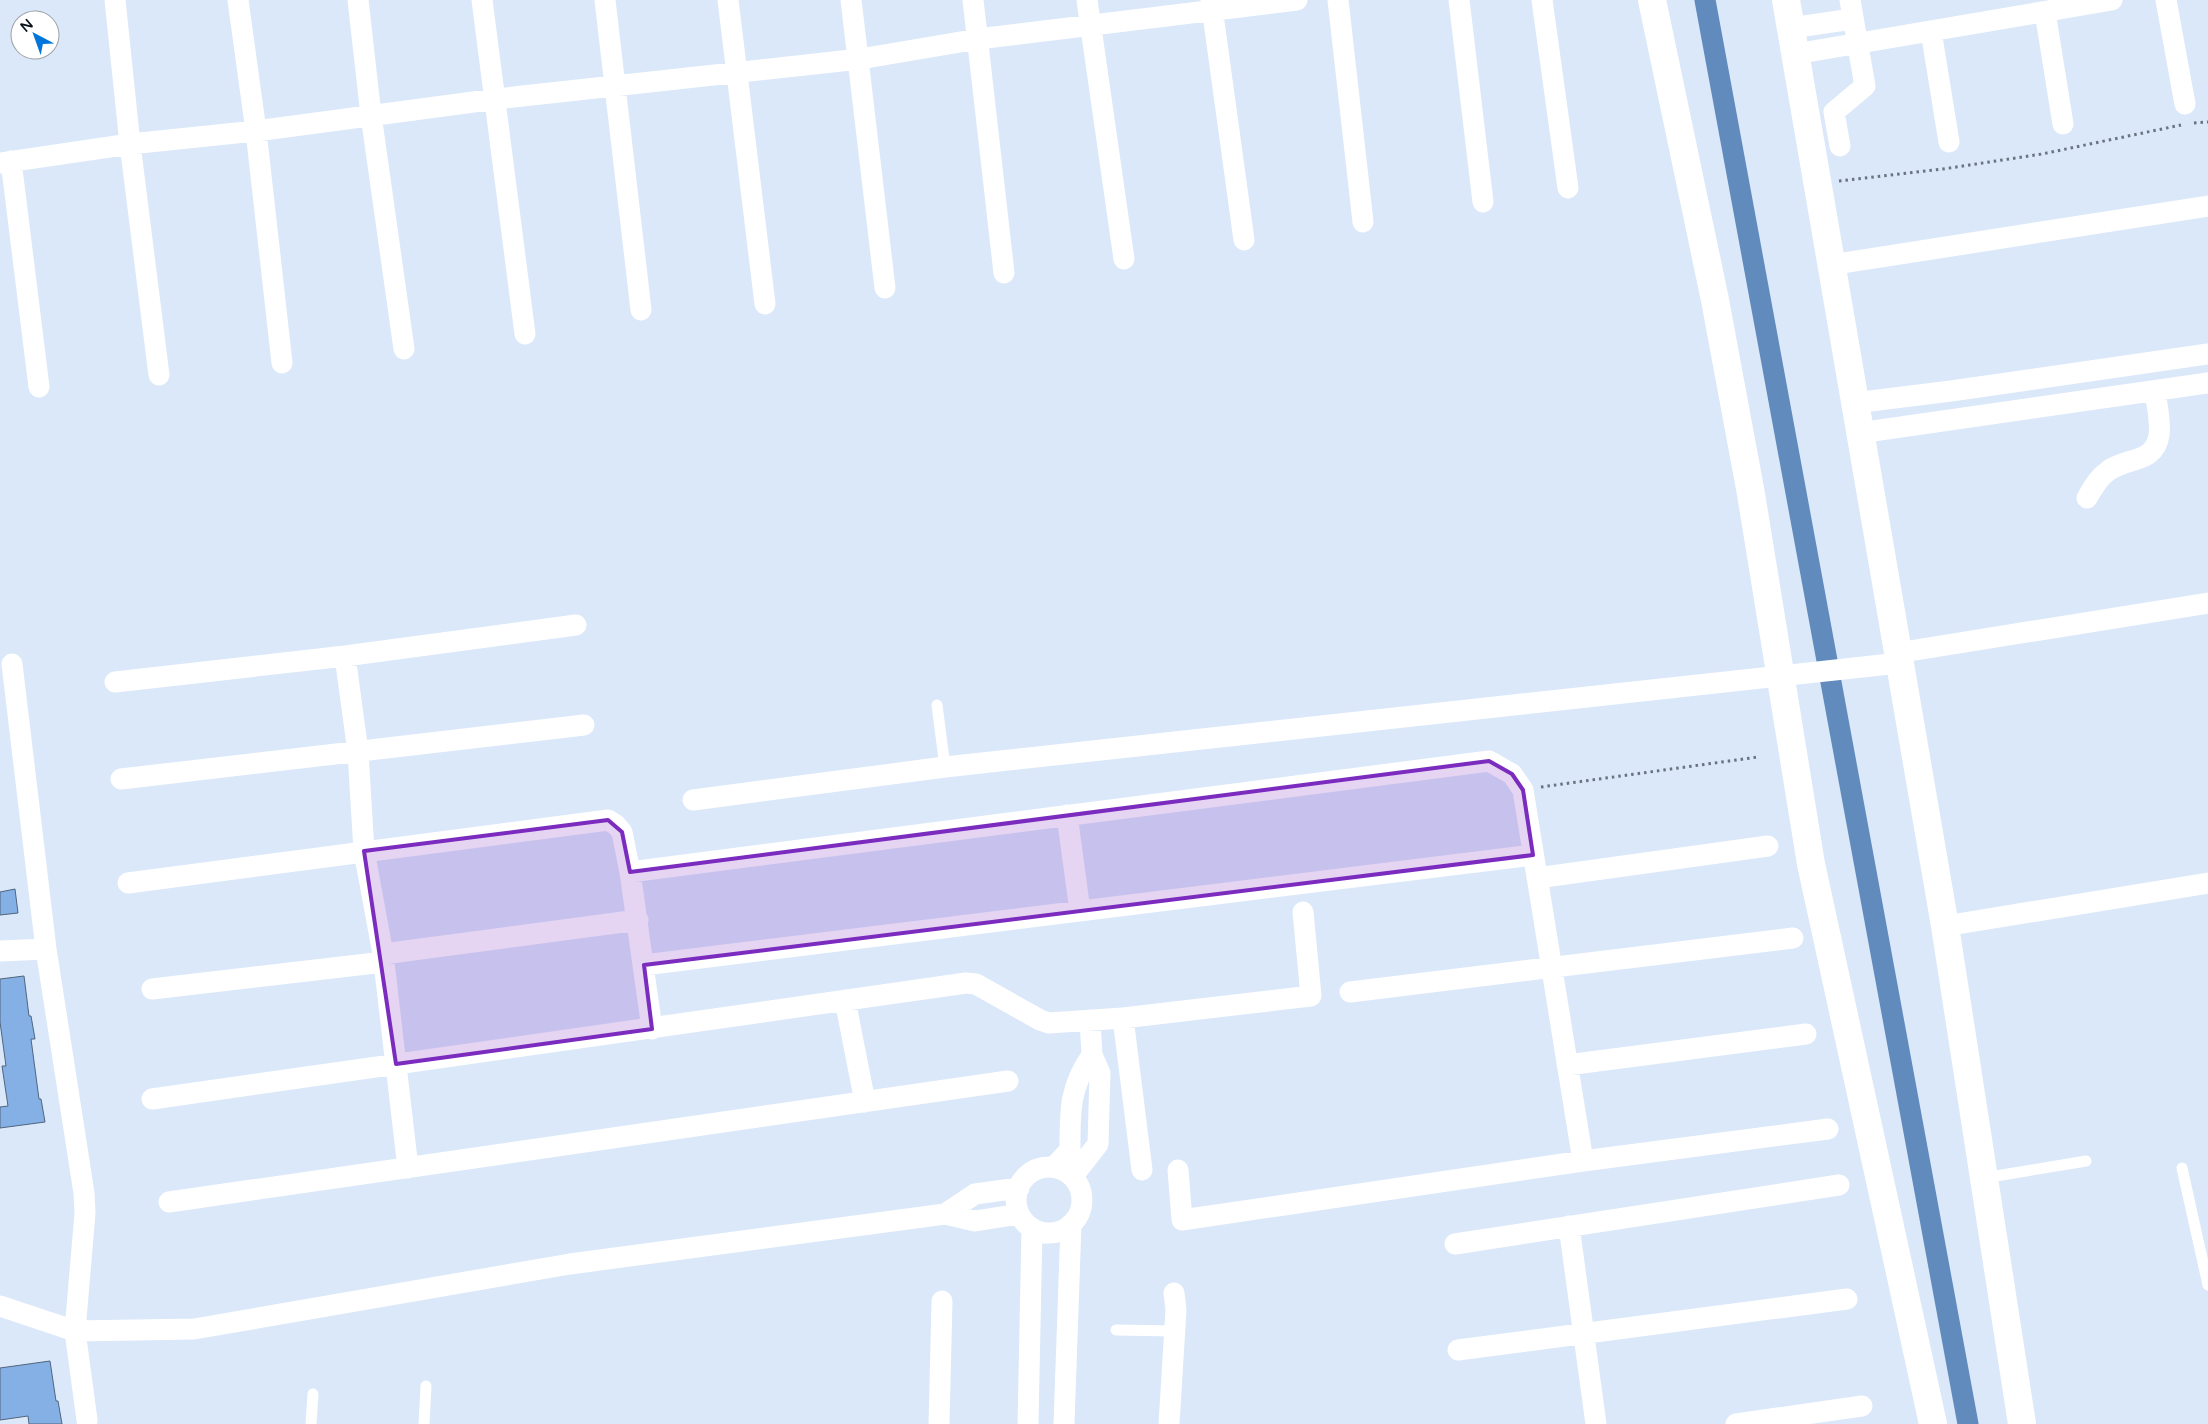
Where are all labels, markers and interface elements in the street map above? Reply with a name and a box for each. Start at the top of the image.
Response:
north arrow [10,10,60,60]
text: N [17,15,37,36]

